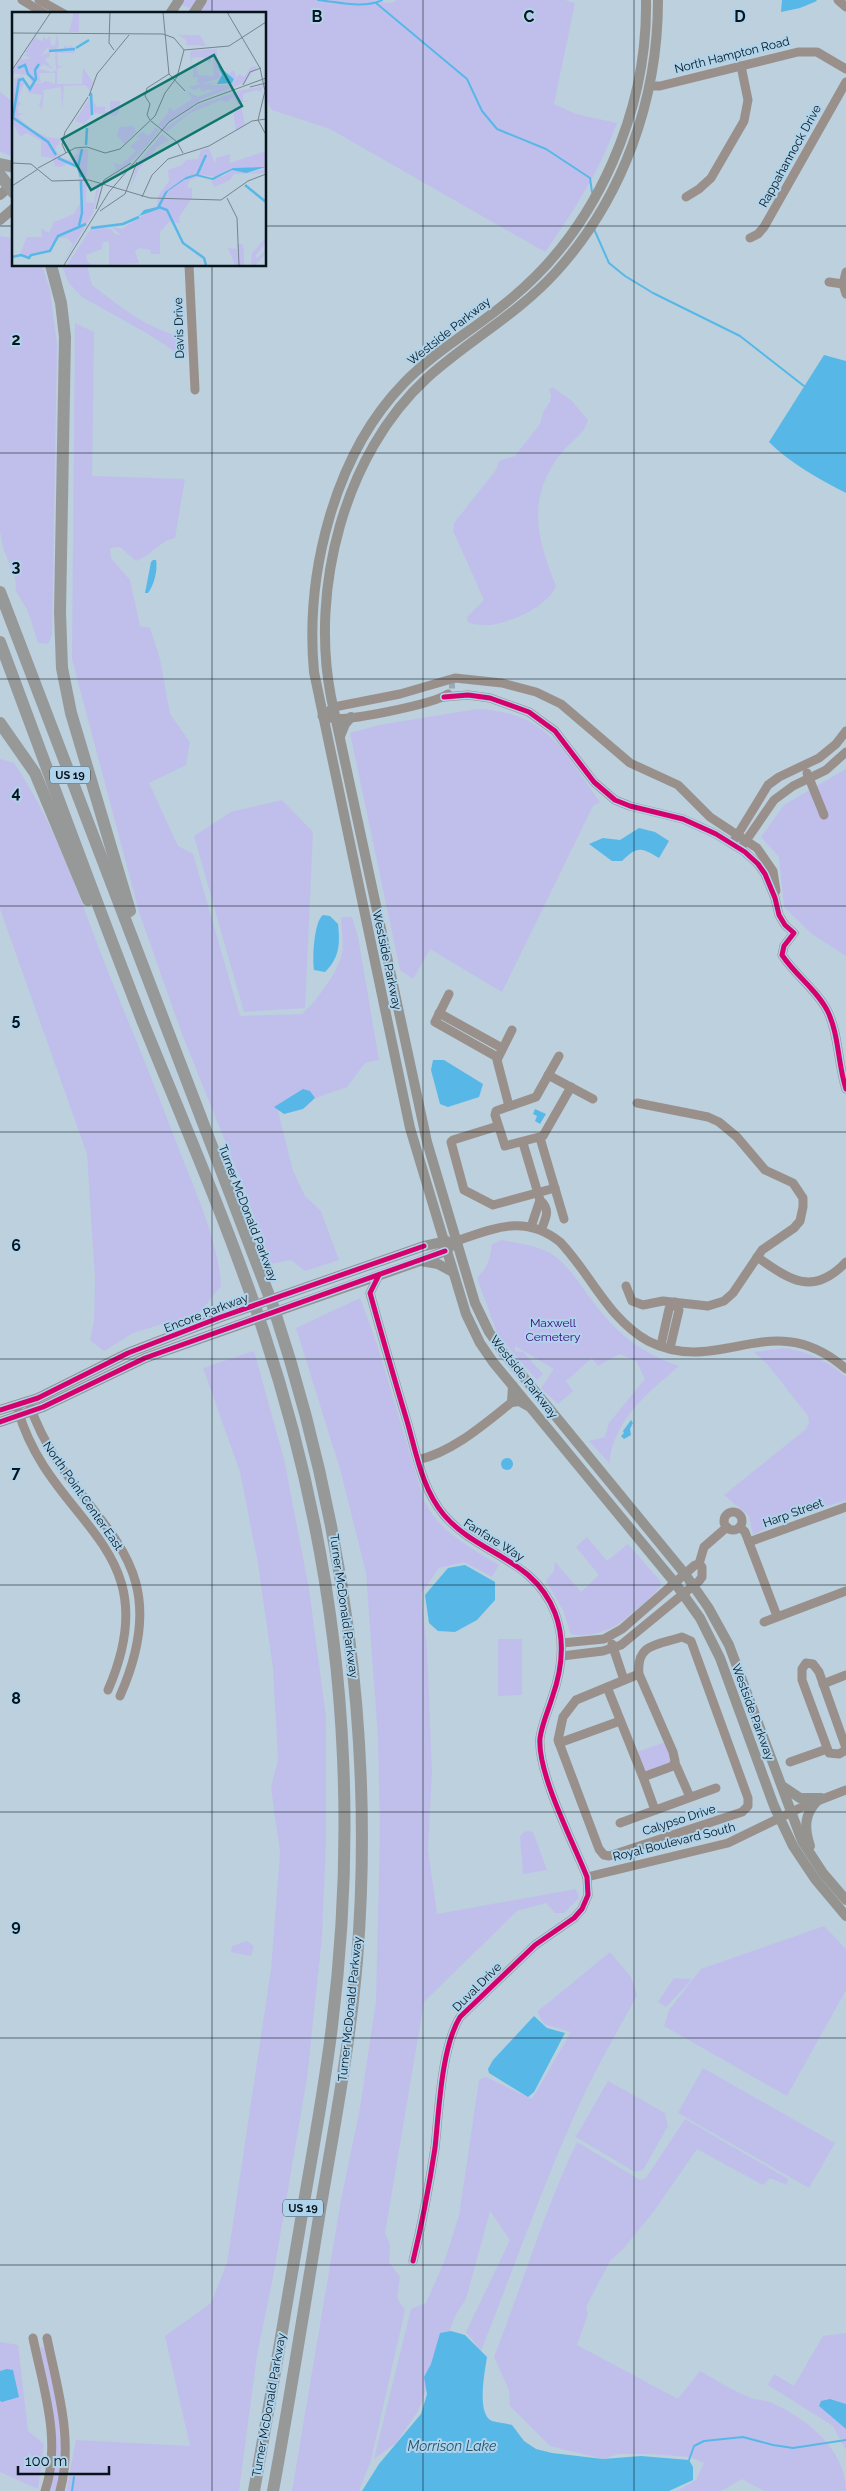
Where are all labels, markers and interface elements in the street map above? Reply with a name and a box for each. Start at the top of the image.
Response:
text: B [312,7,323,26]
text: C [524,7,535,26]
text: D [734,7,746,26]
inset map [12,12,266,266]
street label: North Hampton Road [673,34,791,76]
street label: Rappahannock Drive [756,102,824,210]
street label: Westside Parkway [405,294,494,368]
street label: Davis Drive [171,297,187,359]
text: 2 [11,330,21,349]
text: 3 [12,557,21,576]
road number: US 19 [50,766,90,784]
text: 4 [11,783,21,802]
street label: Westside Parkway [370,909,405,1012]
text: 5 [12,1010,21,1029]
street label: Turner McDonald Parkway [215,1142,281,1284]
text: 6 [11,1236,21,1255]
street label: Encore Parkway [162,1290,251,1335]
park label: Maxwell Cemetery [526,1316,581,1344]
street label: Westside Parkway [487,1333,561,1422]
street label: North Point Center East [40,1439,126,1553]
text: 7 [12,1463,21,1482]
street label: Harp Street [761,1496,825,1530]
street label: Fanfare Way [461,1516,527,1564]
street label: Turner McDonald Parkway [327,1533,361,1680]
street label: Westside Parkway [729,1662,777,1763]
text: 8 [11,1689,21,1708]
street label: Calypso Drive [641,1802,717,1838]
street label: Royal Boulevard South [611,1820,737,1864]
text: 9 [11,1916,21,1935]
street label: Turner McDonald Parkway [335,1935,365,2082]
street label: Duval Drive [450,1960,504,2014]
road number: US 19 [283,2200,323,2216]
street label: Turner McDonald Parkway [249,2332,289,2478]
water label: Morrison Lake [408,2438,497,2454]
scale bar [18,2444,109,2476]
text: 100 m [25,2452,67,2470]

